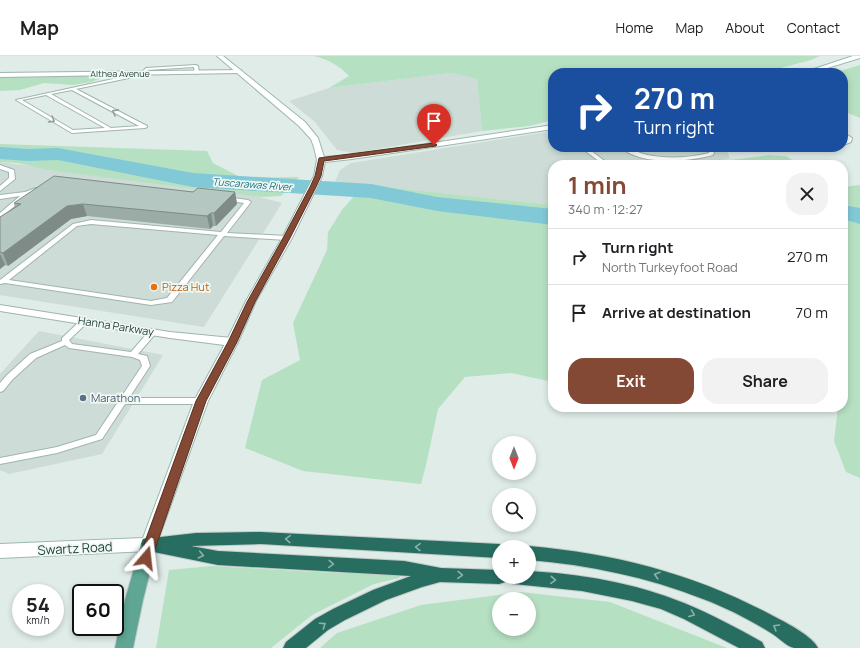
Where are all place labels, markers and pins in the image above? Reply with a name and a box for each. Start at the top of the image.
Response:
pin [417,104,451,145]
place label: Pizza Hut [162,279,209,294]
marker: Pizza Hut [149,282,159,292]
place label: Marathon [91,390,140,405]
marker: Marathon [78,393,88,403]

